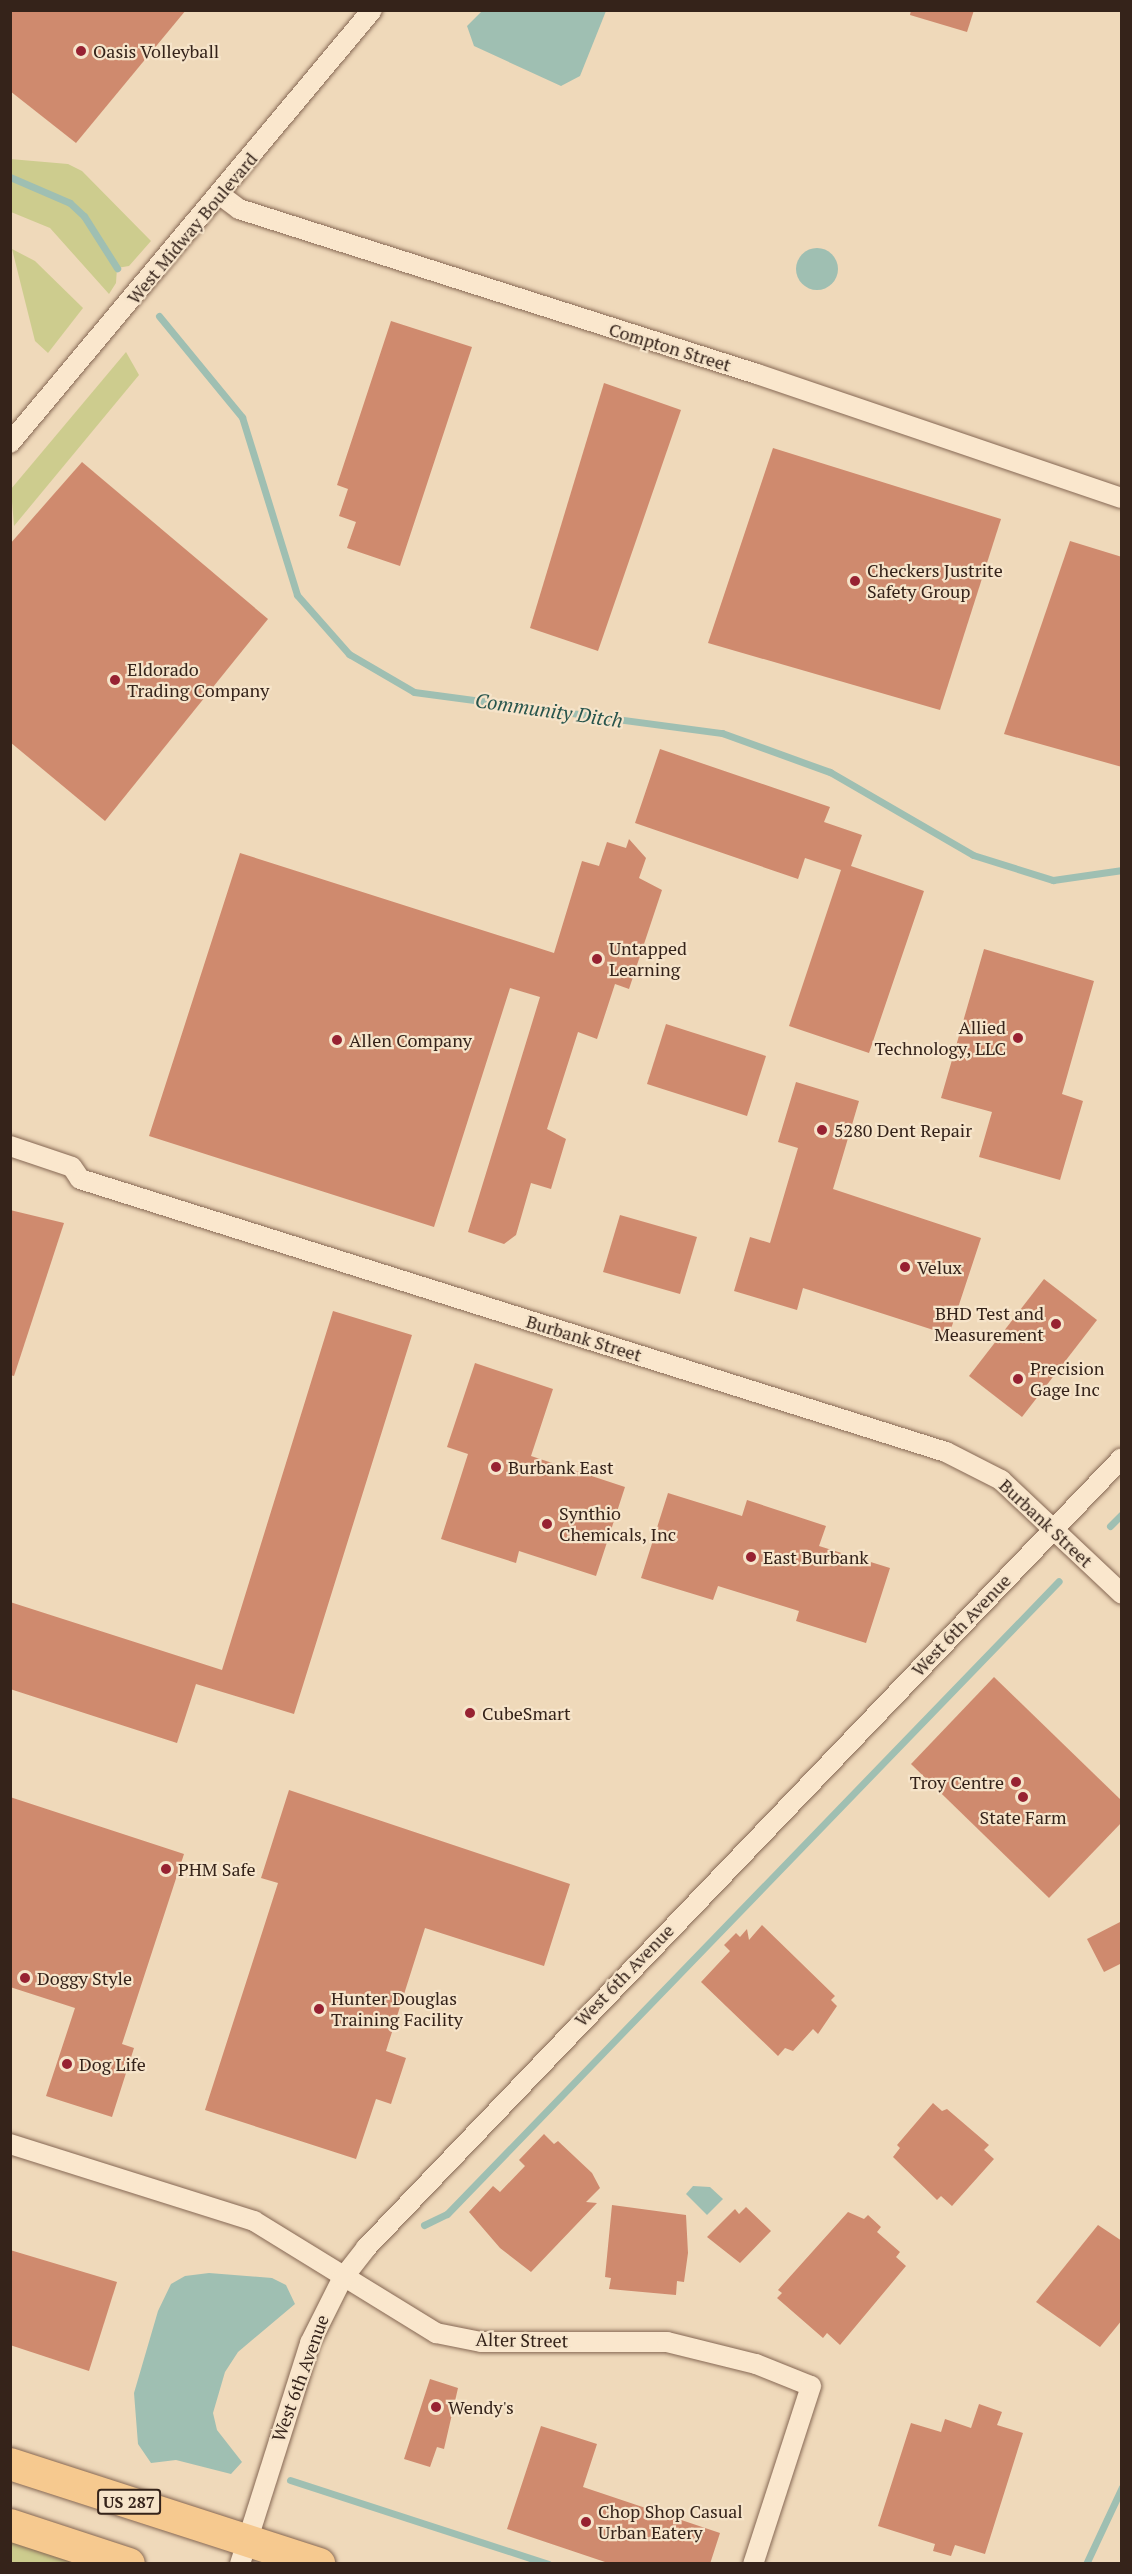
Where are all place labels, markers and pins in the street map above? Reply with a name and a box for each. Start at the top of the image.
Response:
place label: Oasis Volleyball [93,40,220,62]
marker: Oasis Volleyball [74,44,88,58]
place label: Checkers Justrite Safety Group [867,560,1003,602]
marker: Checkers Justrite Safety Group [848,574,862,588]
place label: Eldorado Trading Company [127,659,269,702]
marker: Eldorado Trading Company [108,673,122,687]
place label: Untapped Learning [609,938,687,980]
marker: Untapped Learning [590,952,604,966]
place label: Allied Technology, LLC [874,1017,1006,1060]
place label: Allen Company [349,1029,472,1051]
marker: Allied Technology, LLC [1011,1031,1025,1045]
marker: Allen Company [330,1033,344,1047]
place label: 5280 Dent Repair [834,1119,972,1141]
marker: 5280 Dent Repair [815,1123,829,1137]
place label: Velux [917,1256,962,1278]
marker: Velux [898,1260,912,1274]
place label: BHD Test and Measurement [934,1303,1044,1346]
marker: BHD Test and Measurement [1049,1317,1063,1331]
place label: Precision Gage Inc [1030,1358,1104,1400]
marker: Precision Gage Inc [1011,1372,1025,1386]
place label: Burbank East [508,1456,614,1478]
marker: Burbank East [489,1460,503,1474]
place label: Synthio Chemicals, Inc [559,1503,677,1546]
marker: Synthio Chemicals, Inc [540,1517,554,1531]
place label: East Burbank [763,1546,869,1568]
marker: East Burbank [744,1550,758,1564]
place label: CubeSmart [482,1702,571,1724]
marker: CubeSmart [463,1706,477,1720]
place label: Troy Centre [910,1771,1004,1793]
marker: Troy Centre [1009,1775,1023,1789]
marker: State Farm [1016,1790,1030,1804]
place label: State Farm [980,1806,1066,1828]
place label: PHM Safe [178,1858,255,1880]
marker: PHM Safe [159,1862,173,1876]
place label: Doggy Style [37,1967,132,1989]
marker: Doggy Style [18,1971,32,1985]
place label: Hunter Douglas Training Facility [331,1988,463,2030]
marker: Hunter Douglas Training Facility [312,2002,326,2016]
place label: Dog Life [79,2053,146,2075]
marker: Dog Life [60,2057,74,2071]
place label: Wendy's [448,2396,514,2418]
marker: Wendy's [429,2400,443,2414]
place label: Chop Shop Casual Urban Eatery [598,2501,743,2544]
marker: Chop Shop Casual Urban Eatery [579,2515,593,2529]

